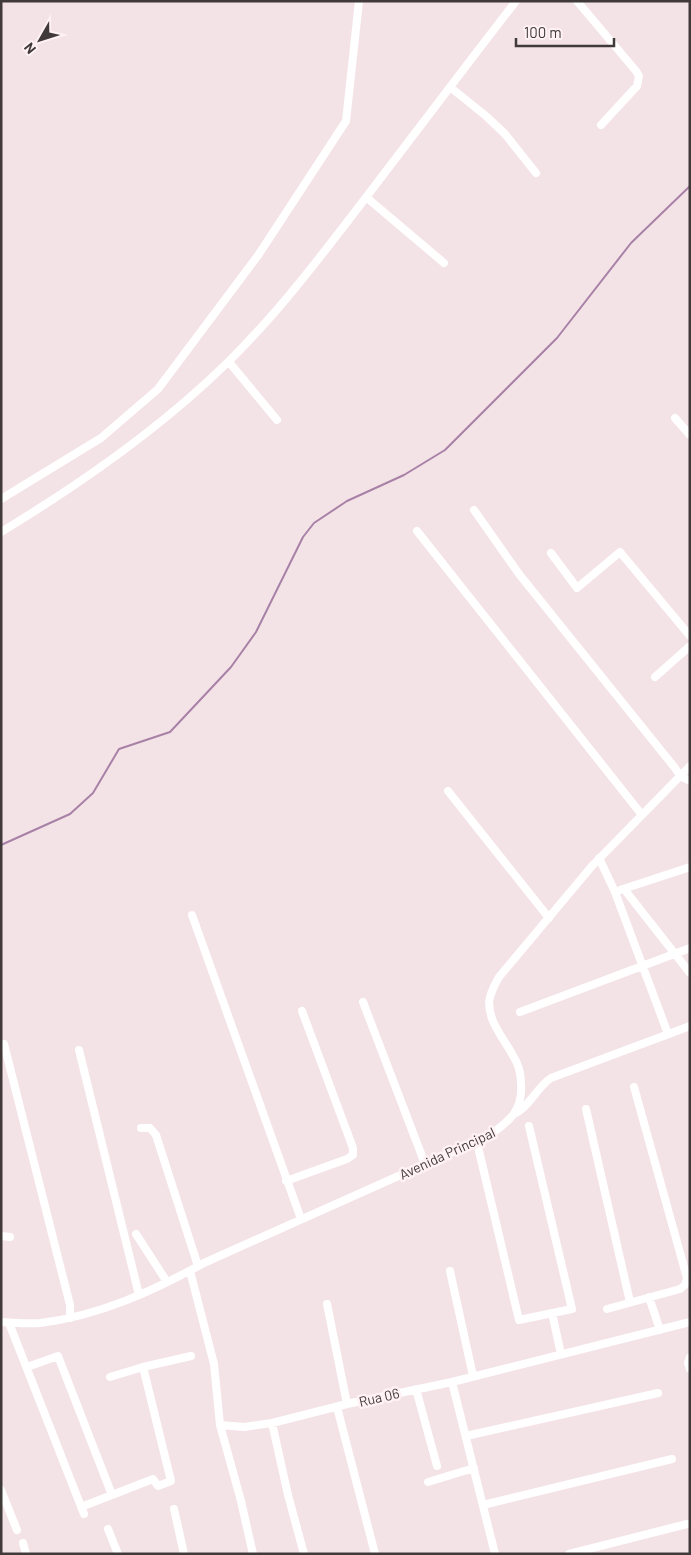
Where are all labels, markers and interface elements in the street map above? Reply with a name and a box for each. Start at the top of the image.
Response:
north arrow [15,15,65,65]
scale bar [516,15,614,47]
text: 100 m [524,23,562,41]
text: N [20,40,39,57]
street label: Avenida Principal [396,1123,498,1183]
street label: Rua 06 [357,1384,401,1410]

